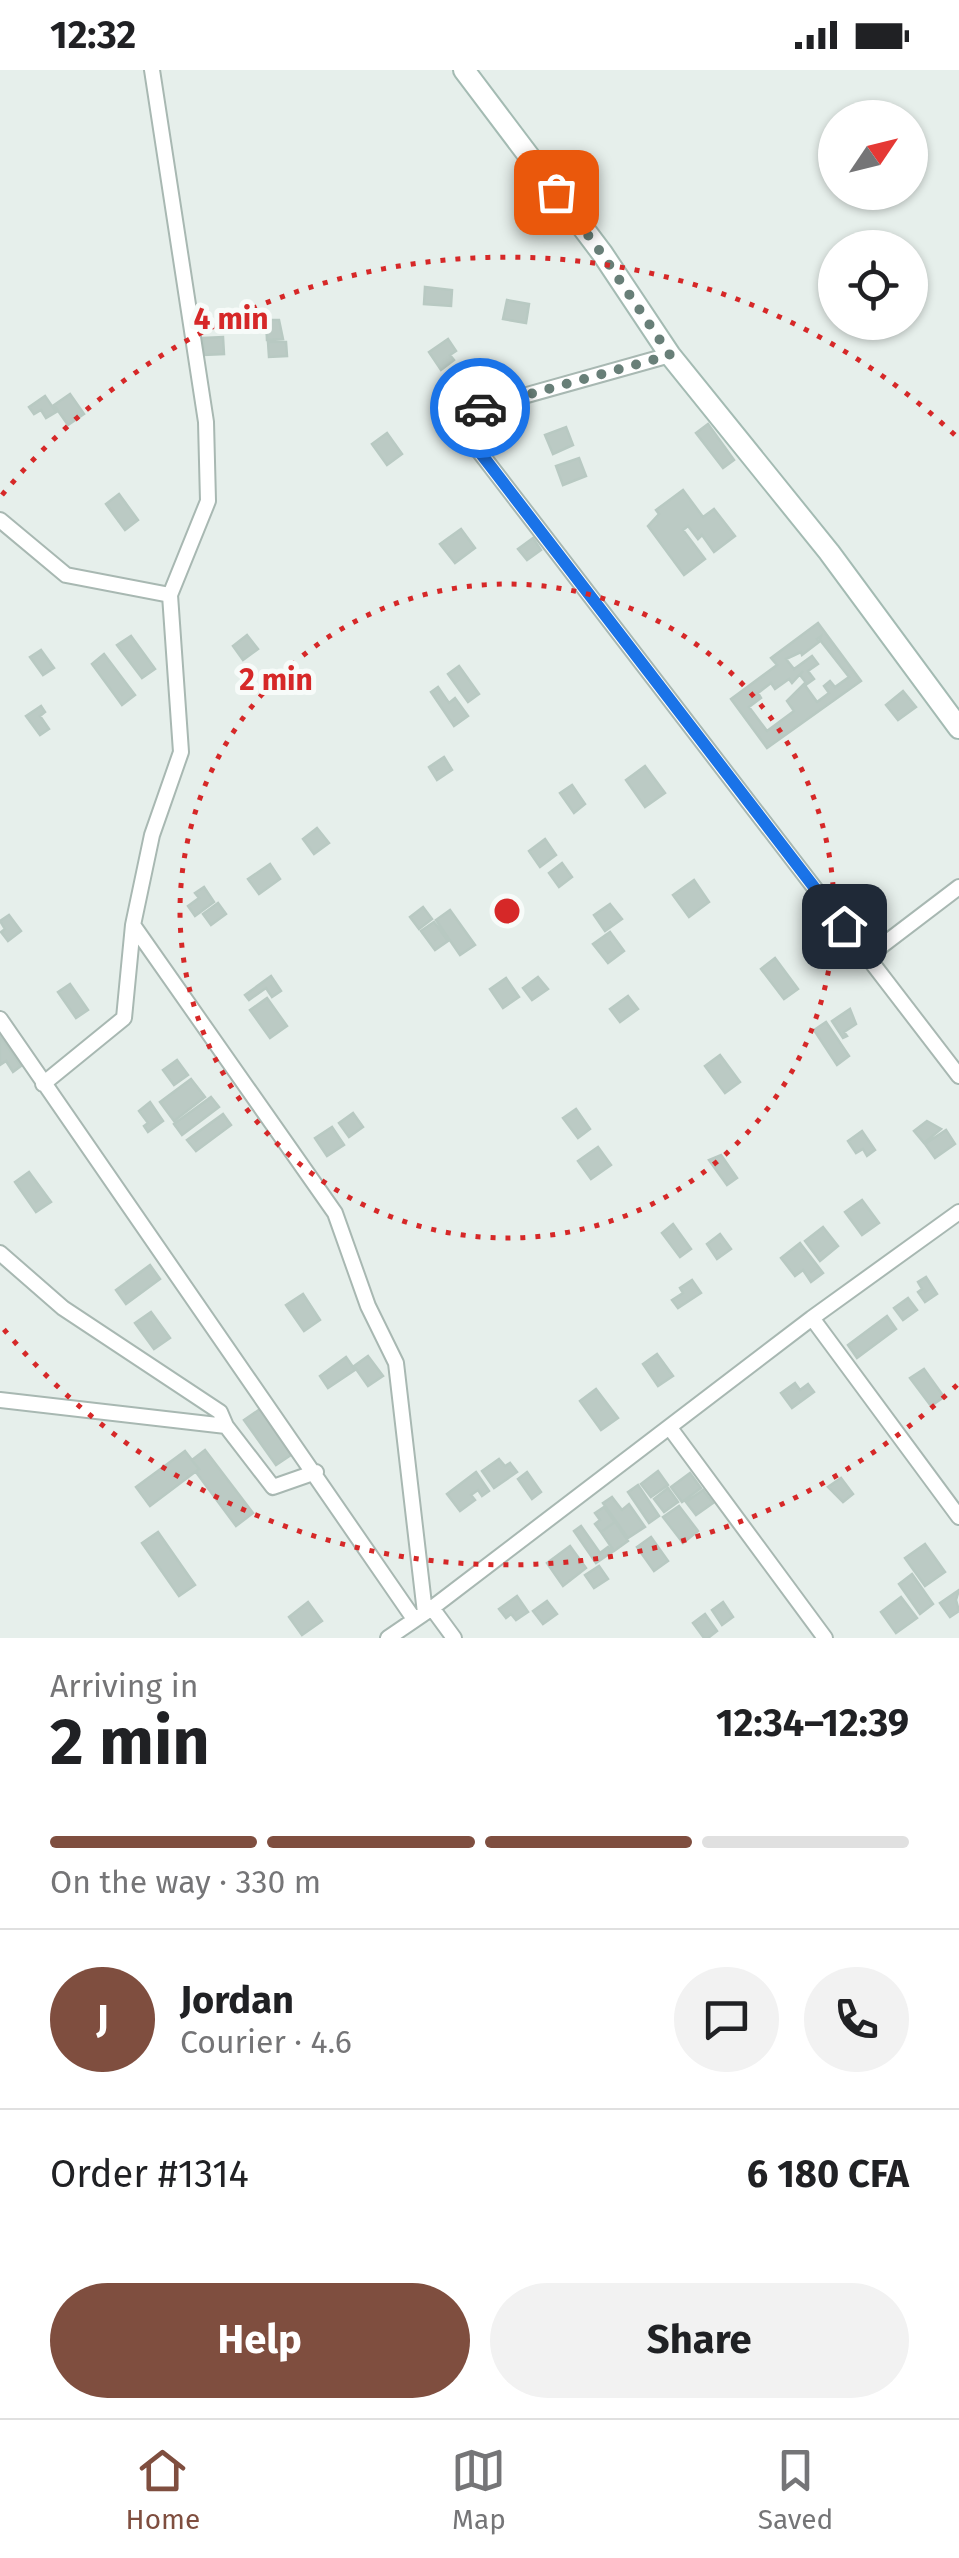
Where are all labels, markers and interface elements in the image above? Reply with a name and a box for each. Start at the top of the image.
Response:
text: 12:32 [50,12,136,58]
north arrow [818,100,928,210]
map controls [818,100,928,340]
pin [514,150,599,235]
icon: bag [529,165,584,220]
button: locate [818,230,928,340]
text: 4 min [193,301,269,337]
courier [430,358,530,458]
icon: car [453,381,508,436]
text: 2 min [239,662,313,698]
pin [802,884,887,969]
centre of rings [489,893,525,929]
icon: home [817,899,872,954]
text: Arriving in [50,1667,198,1705]
text: 12:34–12:39 [716,1700,909,1746]
text: 2 min [50,1703,210,1781]
text: On the way · 330 m [50,1863,321,1901]
button: chat [674,1967,779,2072]
button: phone [804,1967,909,2072]
text: Jordan [180,1977,294,2023]
text: J [96,1996,109,2042]
text: Courier · 4.6 [180,2023,352,2061]
text: Order #1314 [50,2151,249,2197]
text: 6 180 CFA [747,2151,909,2197]
button: Help [50,2283,470,2398]
button: Share [490,2283,909,2398]
tab: Home [126,2443,200,2536]
tab: Map [451,2443,506,2536]
tab: Saved [758,2443,833,2536]

